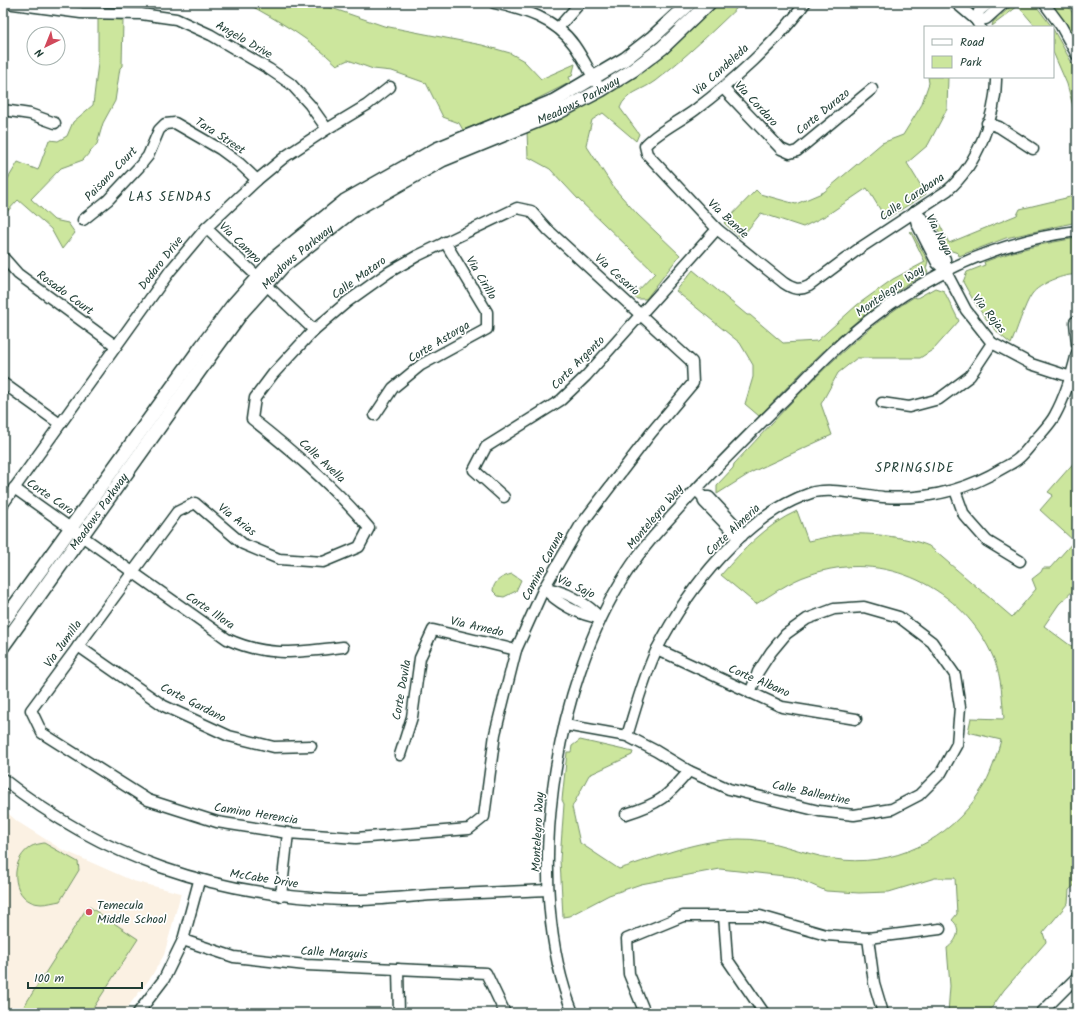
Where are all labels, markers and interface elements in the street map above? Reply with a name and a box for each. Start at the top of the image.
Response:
street label: Angelo Drive [212,16,277,64]
north arrow [26,26,66,66]
legend [924,26,1054,78]
text: Road [960,33,985,52]
street label: Via Candeleda [689,39,754,101]
text: N [31,44,49,62]
text: Park [960,53,982,72]
street label: Meadows Parkway [534,71,624,130]
street label: Via Cordaro [730,77,782,131]
street label: Corte Durazo [792,84,854,140]
street label: Tara Street [191,113,249,160]
street label: Paisano Court [80,142,142,206]
street label: Calle Carabana [875,168,949,226]
district label: LAS SENDAS [128,187,212,208]
street label: Via Bande [703,195,753,244]
street label: Via Naya [920,211,958,260]
street label: Via Campo [214,218,266,268]
street label: Meadows Parkway [257,220,338,294]
street label: Dodaro Drive [134,231,189,294]
street label: Via Cesario [590,249,644,301]
street label: Calle Mataro [328,252,390,304]
street label: Via Cirillo [461,253,501,303]
street label: Montelegro Way [852,260,929,322]
street label: Rosado Court [33,266,98,320]
street label: Via Rojas [967,290,1011,338]
street label: Corte Astorga [404,316,474,368]
street label: Corte Argento [546,331,610,395]
street label: Calle Avella [294,434,350,488]
district label: SPRINGSIDE [875,458,955,479]
street label: Meadows Parkway [65,469,133,554]
street label: Corte Cara [22,474,78,520]
street label: Montelegro Way [622,480,688,554]
street label: Via Arias [214,499,260,541]
street label: Corte Almeria [701,499,765,561]
street label: Camino Caruna [517,527,570,604]
street label: Via Sajo [554,570,598,604]
street label: Corte Illora [181,587,239,635]
street label: Via Arnedo [448,612,506,642]
street label: Via Jumilla [39,616,87,672]
street label: Corte Davila [387,658,417,722]
street label: Corte Albano [725,659,793,703]
street label: Corte Gardano [157,678,229,728]
street label: Calle Ballentine [770,775,852,811]
street label: Montelegro Way [526,791,550,873]
street label: Camino Herencia [213,798,300,830]
street label: McCabe Drive [228,864,300,894]
place label: Temecula Middle School [97,896,166,929]
marker: Temecula Middle School [84,907,94,917]
street label: Calle Marquis [300,942,368,964]
scale bar [28,964,142,990]
text: 100 m [34,969,65,988]

